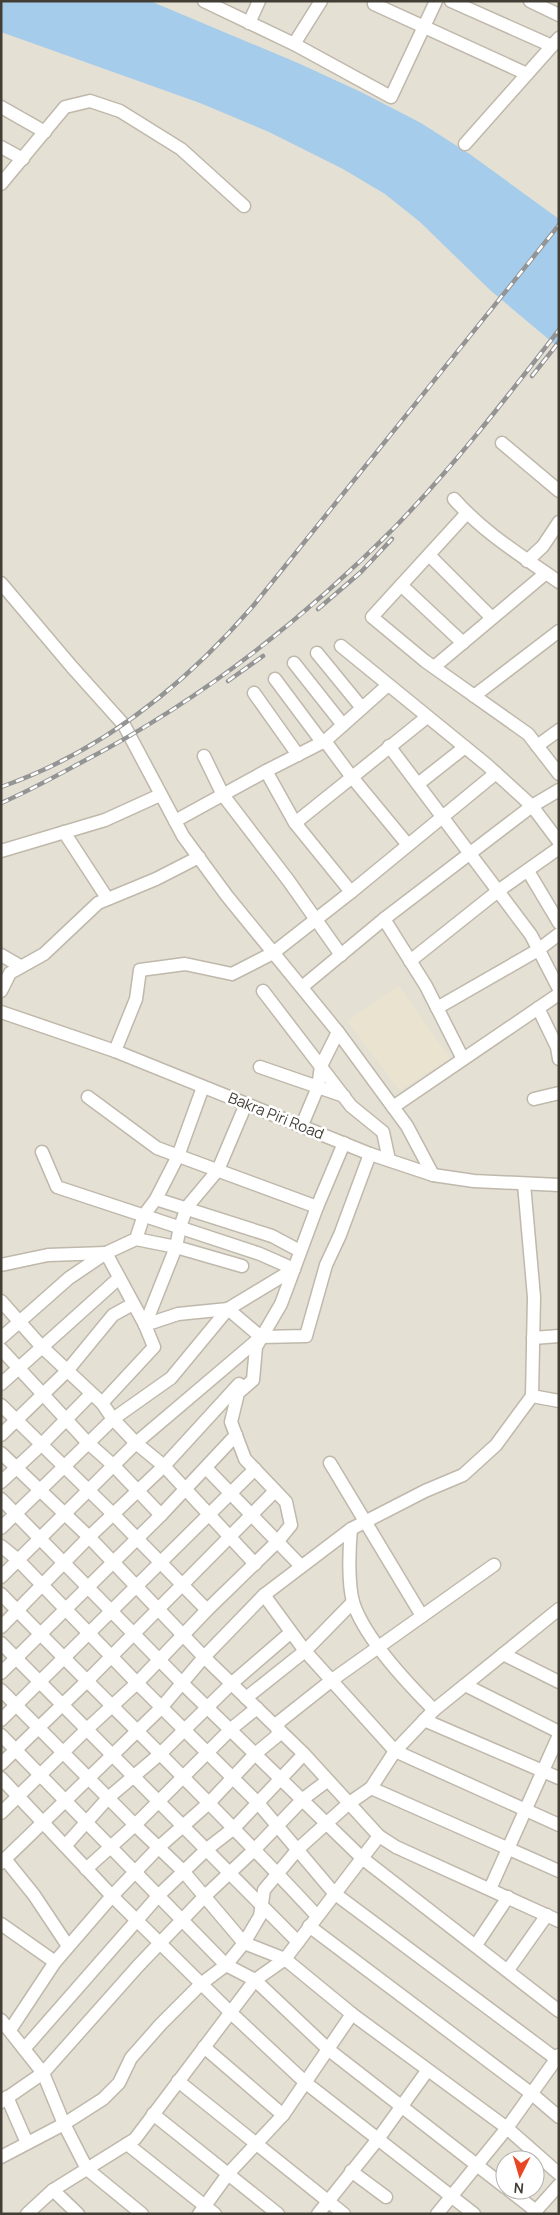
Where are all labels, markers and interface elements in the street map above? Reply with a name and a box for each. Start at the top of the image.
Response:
street label: Bakra Piri Road [225,1087,327,1144]
north arrow [495,2150,545,2200]
text: N [513,2179,525,2198]

